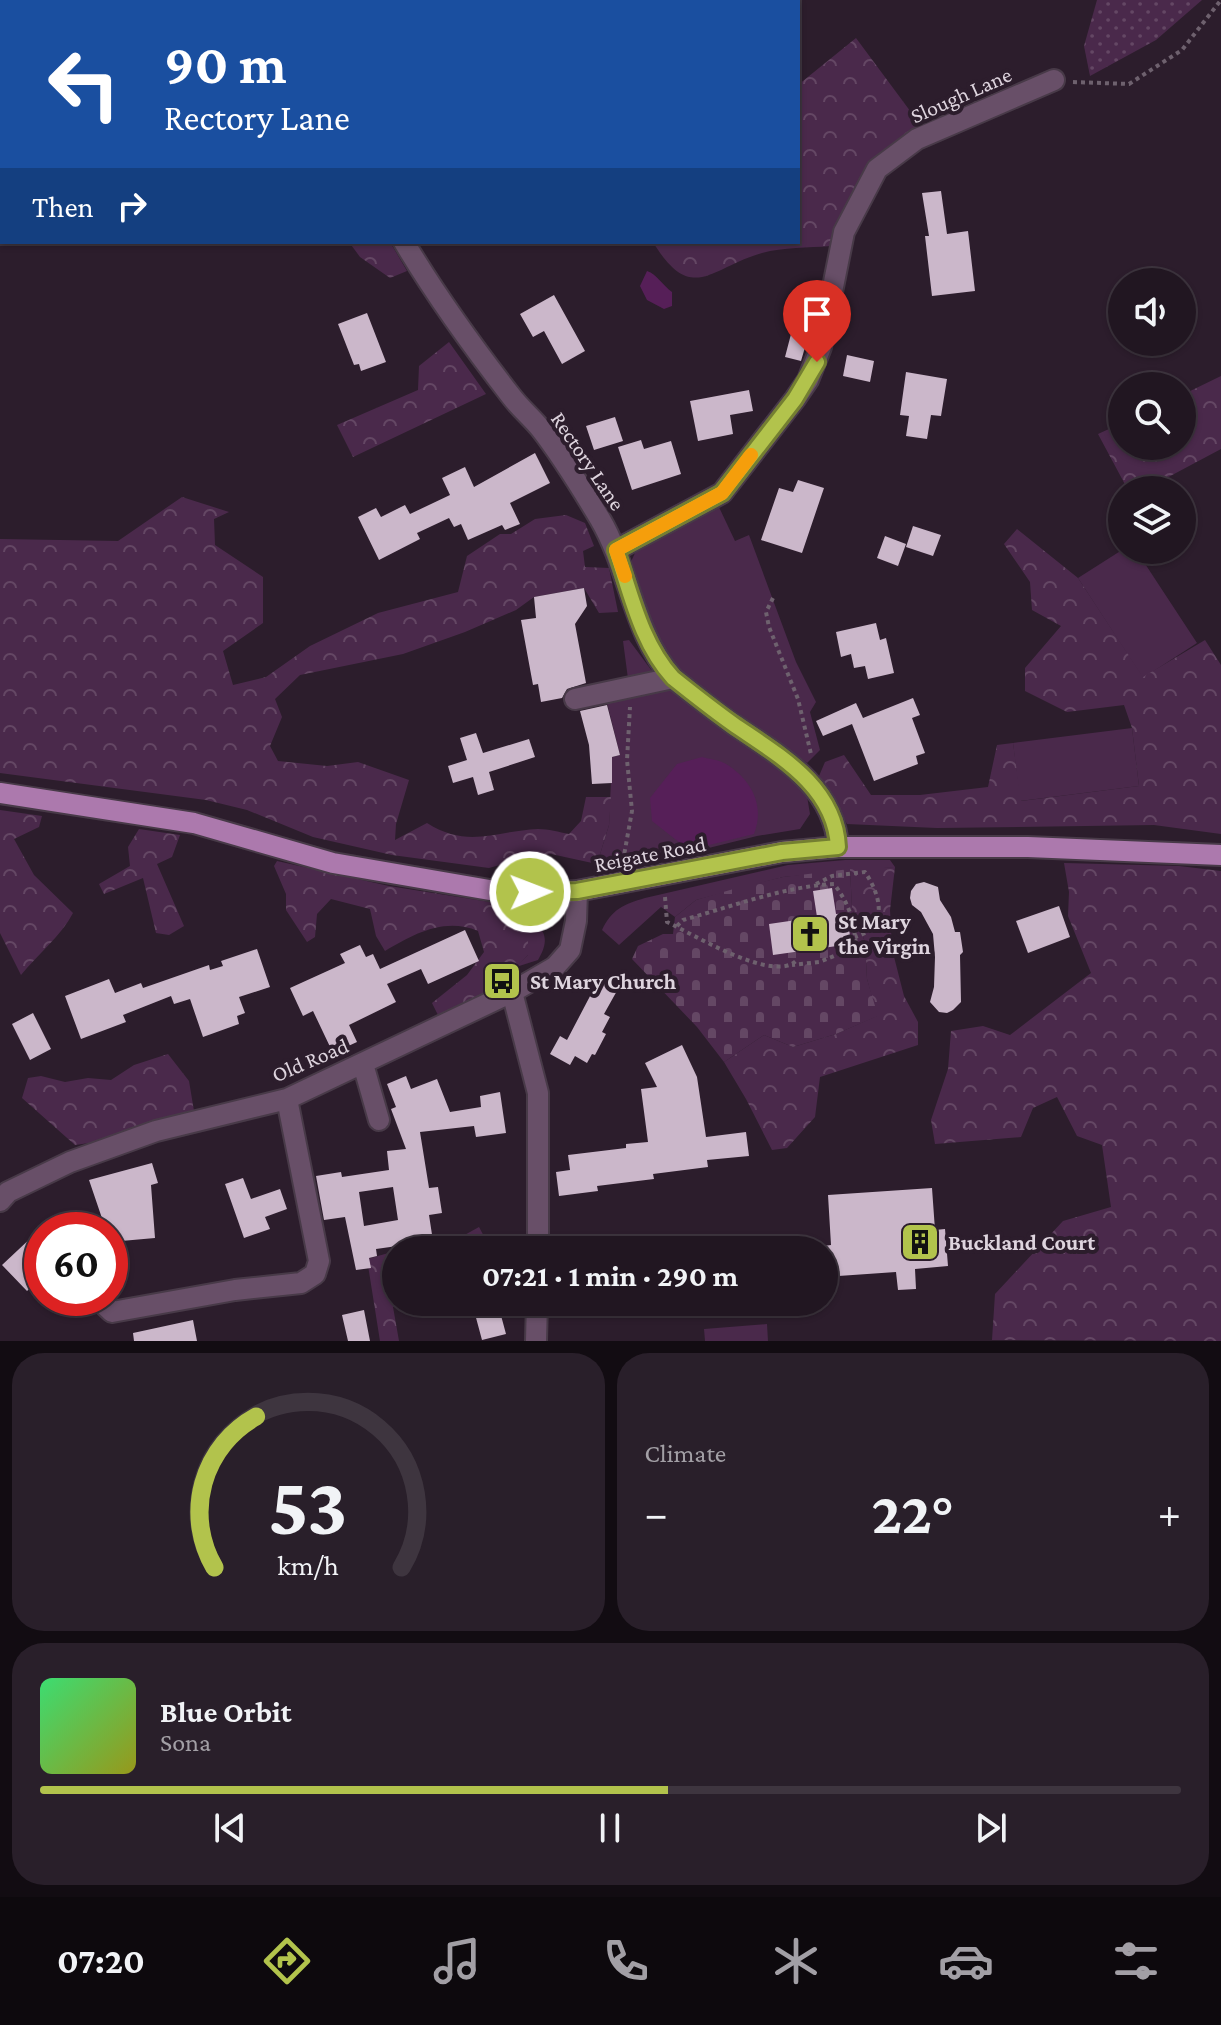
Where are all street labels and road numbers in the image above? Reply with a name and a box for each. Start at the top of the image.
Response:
street label: Slough Lane [907,62,1015,128]
street label: Rectory Lane [546,407,630,515]
street label: Reigate Road [592,831,709,877]
street label: Old Road [268,1033,352,1087]

